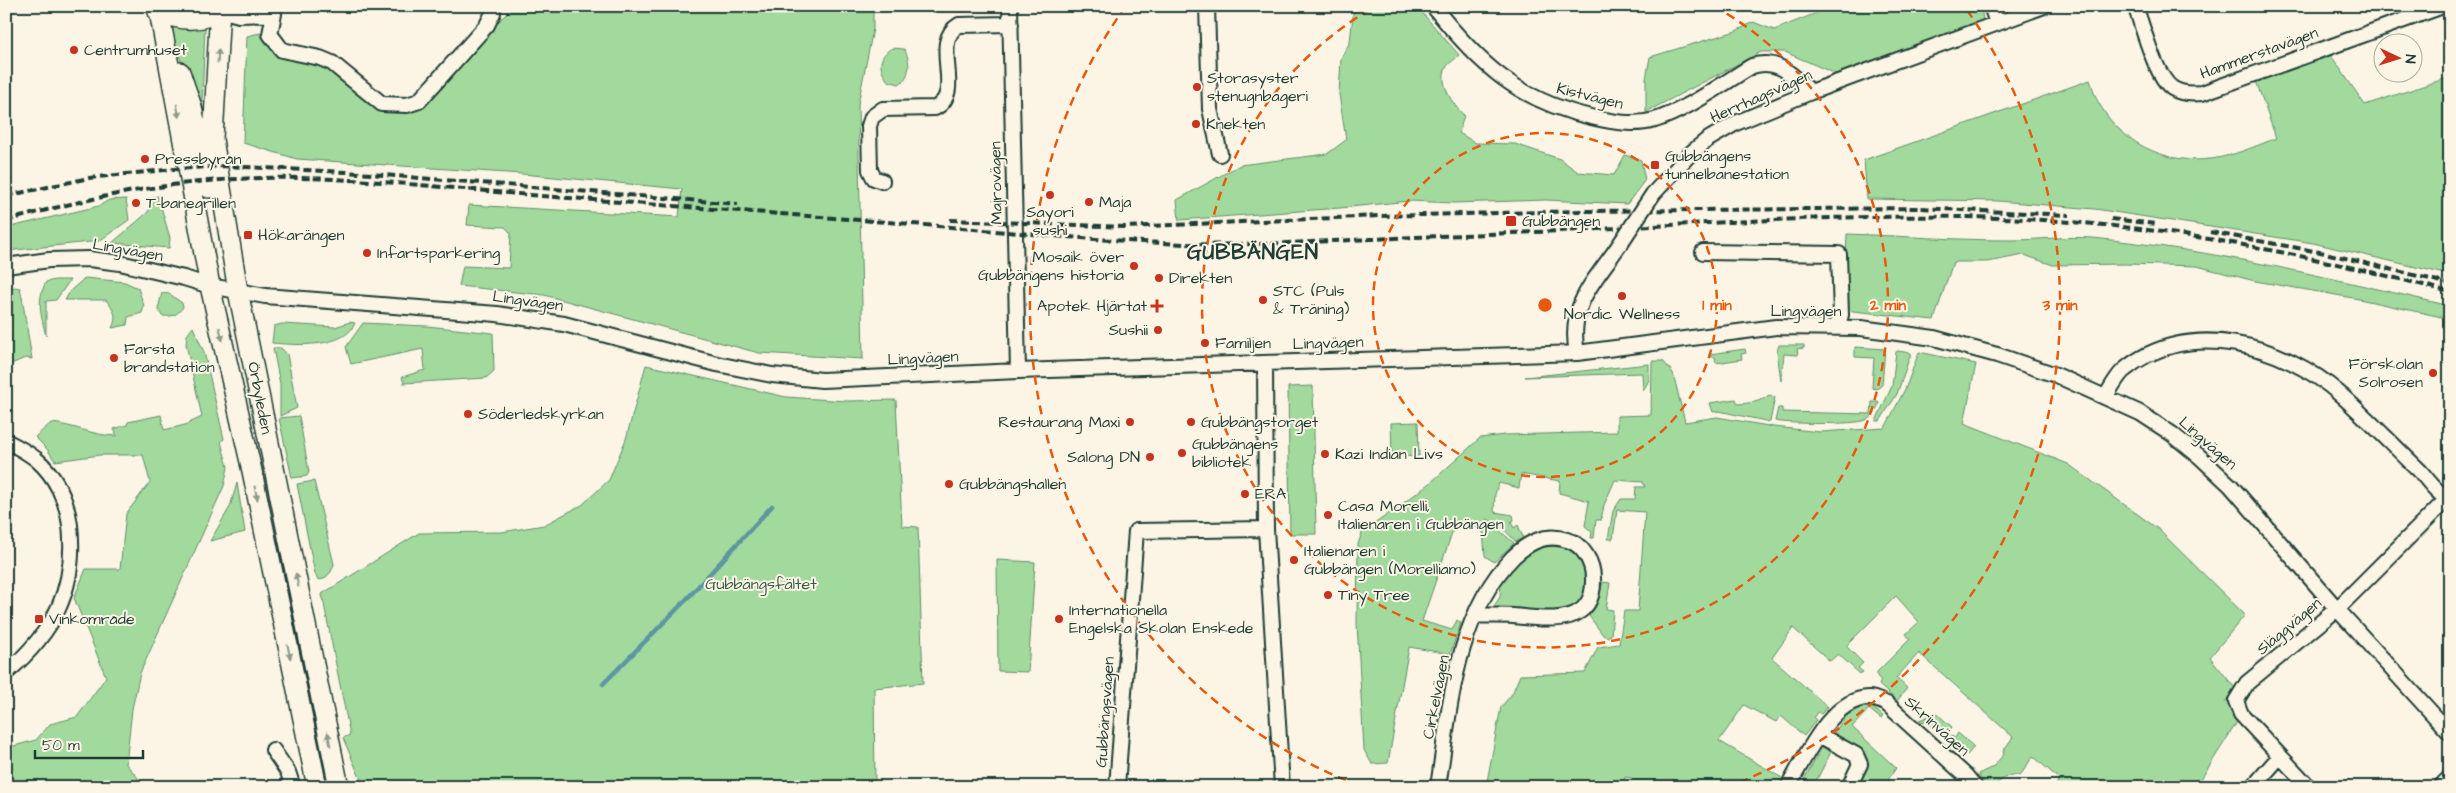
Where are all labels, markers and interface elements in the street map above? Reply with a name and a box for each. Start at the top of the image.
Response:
street label: Hammerstavägen [2197,21,2321,86]
north arrow [2374,32,2424,82]
place label: Centrumhuset [84,39,188,61]
marker: Centrumhuset [68,44,80,56]
one-way arrow [214,47,222,63]
text: N [2400,54,2420,64]
street label: Herrhagsvägen [1706,64,1816,129]
place label: Storasyster stenugnbageri [1207,67,1308,108]
street label: Kistvägen [1554,77,1626,116]
marker: Storasyster stenugnbageri [1191,81,1203,93]
one-way arrow [174,104,182,120]
place label: Knekten [1206,113,1265,135]
marker: Knekten [1190,118,1202,130]
street label: Majrovägen [984,141,1009,225]
place label: Gubbängens tunnelbanestation [1665,145,1789,185]
place label: Pressbyrån [155,148,241,171]
marker: Pressbyrån [139,153,151,165]
marker: Gubbängens tunnelbanestation [1649,159,1661,171]
marker: Sayori sushi [1044,189,1056,201]
place label: Maja [1099,191,1131,213]
place label: T-banegrillen [146,192,236,215]
marker: Maja [1083,196,1095,208]
marker: T-banegrillen [130,197,142,209]
place label: Sayori sushi [1026,201,1074,241]
place label: Gubbängen [1522,210,1600,233]
marker: Gubbängen [1504,214,1518,228]
place label: Hökarängen [258,224,345,247]
marker: Hökarängen [242,229,254,241]
street label: Lingvägen [91,233,165,268]
district label: GUBBÄNGEN [1187,238,1319,267]
place label: Infartsparkering [377,242,500,265]
place label: Mosaik över Gubbängens historia [978,246,1124,287]
marker: Infartsparkering [361,247,373,259]
marker: Mosaik över Gubbängens historia [1128,260,1140,272]
place label: Direkten [1169,267,1232,289]
marker: Direkten [1153,272,1165,284]
place label: STC (Puls & Träning) [1273,280,1350,321]
street label: Lingvägen [491,285,565,318]
marker: Nordic Wellness [1616,290,1628,302]
marker: STC (Puls & Träning) [1257,294,1269,306]
place label: Apotek Hjärtat [1037,295,1148,317]
text: 1 min [1702,295,1732,316]
text: 2 min [1869,295,1907,316]
text: 3 min [2041,295,2078,316]
centre of rings [1536,296,1554,314]
marker: Apotek Hjärtat [1151,300,1163,312]
street label: Lingvägen [1770,300,1842,323]
place label: Nordic Wellness [1564,303,1680,325]
place label: Sushii [1109,319,1149,341]
marker: Sushii [1152,324,1164,336]
one-way arrow [217,326,225,341]
street label: Lingvägen [1292,331,1364,356]
place label: Familjen [1215,332,1271,354]
marker: Familjen [1199,337,1211,349]
place label: Farsta brandstation [124,338,215,378]
street label: Lingvägen [887,345,959,372]
marker: Farsta brandstation [108,352,120,364]
place label: Förskolan Solrosen [2349,353,2423,393]
street label: Örbyleden [241,360,278,436]
marker: Förskolan Solrosen [2427,367,2439,379]
place label: Söderledskyrkan [478,403,604,426]
marker: Söderledskyrkan [462,408,474,420]
place label: Restaurang Maxi [998,411,1121,434]
place label: Gubbängstorget [1201,411,1319,434]
street label: Lingvägen [2173,411,2242,475]
marker: Restaurang Maxi [1124,416,1136,428]
marker: Gubbängstorget [1185,416,1197,428]
place label: Gubbängens bibliotek [1192,433,1278,473]
place label: Kazi Indian Livs [1335,443,1443,465]
place label: Salong DN [1067,446,1140,469]
marker: Gubbängens bibliotek [1176,447,1188,459]
marker: Kazi Indian Livs [1319,448,1331,460]
marker: Salong DN [1144,451,1156,463]
place label: Gubbängshallen [959,473,1066,496]
marker: Gubbängshallen [943,478,955,490]
place label: ERA [1255,483,1286,505]
one-way arrow [253,485,261,501]
marker: ERA [1239,488,1251,500]
place label: Casa Morelli, Italienaren i Gubbängen [1338,495,1504,536]
marker: Casa Morelli, Italienaren i Gubbängen [1322,509,1334,521]
place label: Italienaren i Gubbängen (Morelliamo) [1304,540,1476,581]
marker: Italienaren i Gubbängen (Morelliamo) [1288,554,1300,566]
one-way arrow [292,571,300,587]
park label: Gubbängsfältet [705,573,817,596]
place label: Tiny Tree [1338,584,1410,607]
marker: Tiny Tree [1322,589,1334,601]
street label: Släggvägen [2252,592,2327,661]
place label: Internationella Engelska Skolan Enskede [1069,599,1254,640]
place label: Vinkområde [49,608,135,630]
marker: Vinkområde [33,613,45,625]
marker: Internationella Engelska Skolan Enskede [1053,613,1065,625]
one-way arrow [285,644,293,659]
street label: Cirkelvägen [1417,653,1456,741]
street label: Gubbängsvägen [1090,656,1121,768]
street label: Skrinvägen [1899,691,1974,762]
scale bar [35,728,142,760]
one-way arrow [324,731,332,747]
text: 50 m [42,735,80,756]

